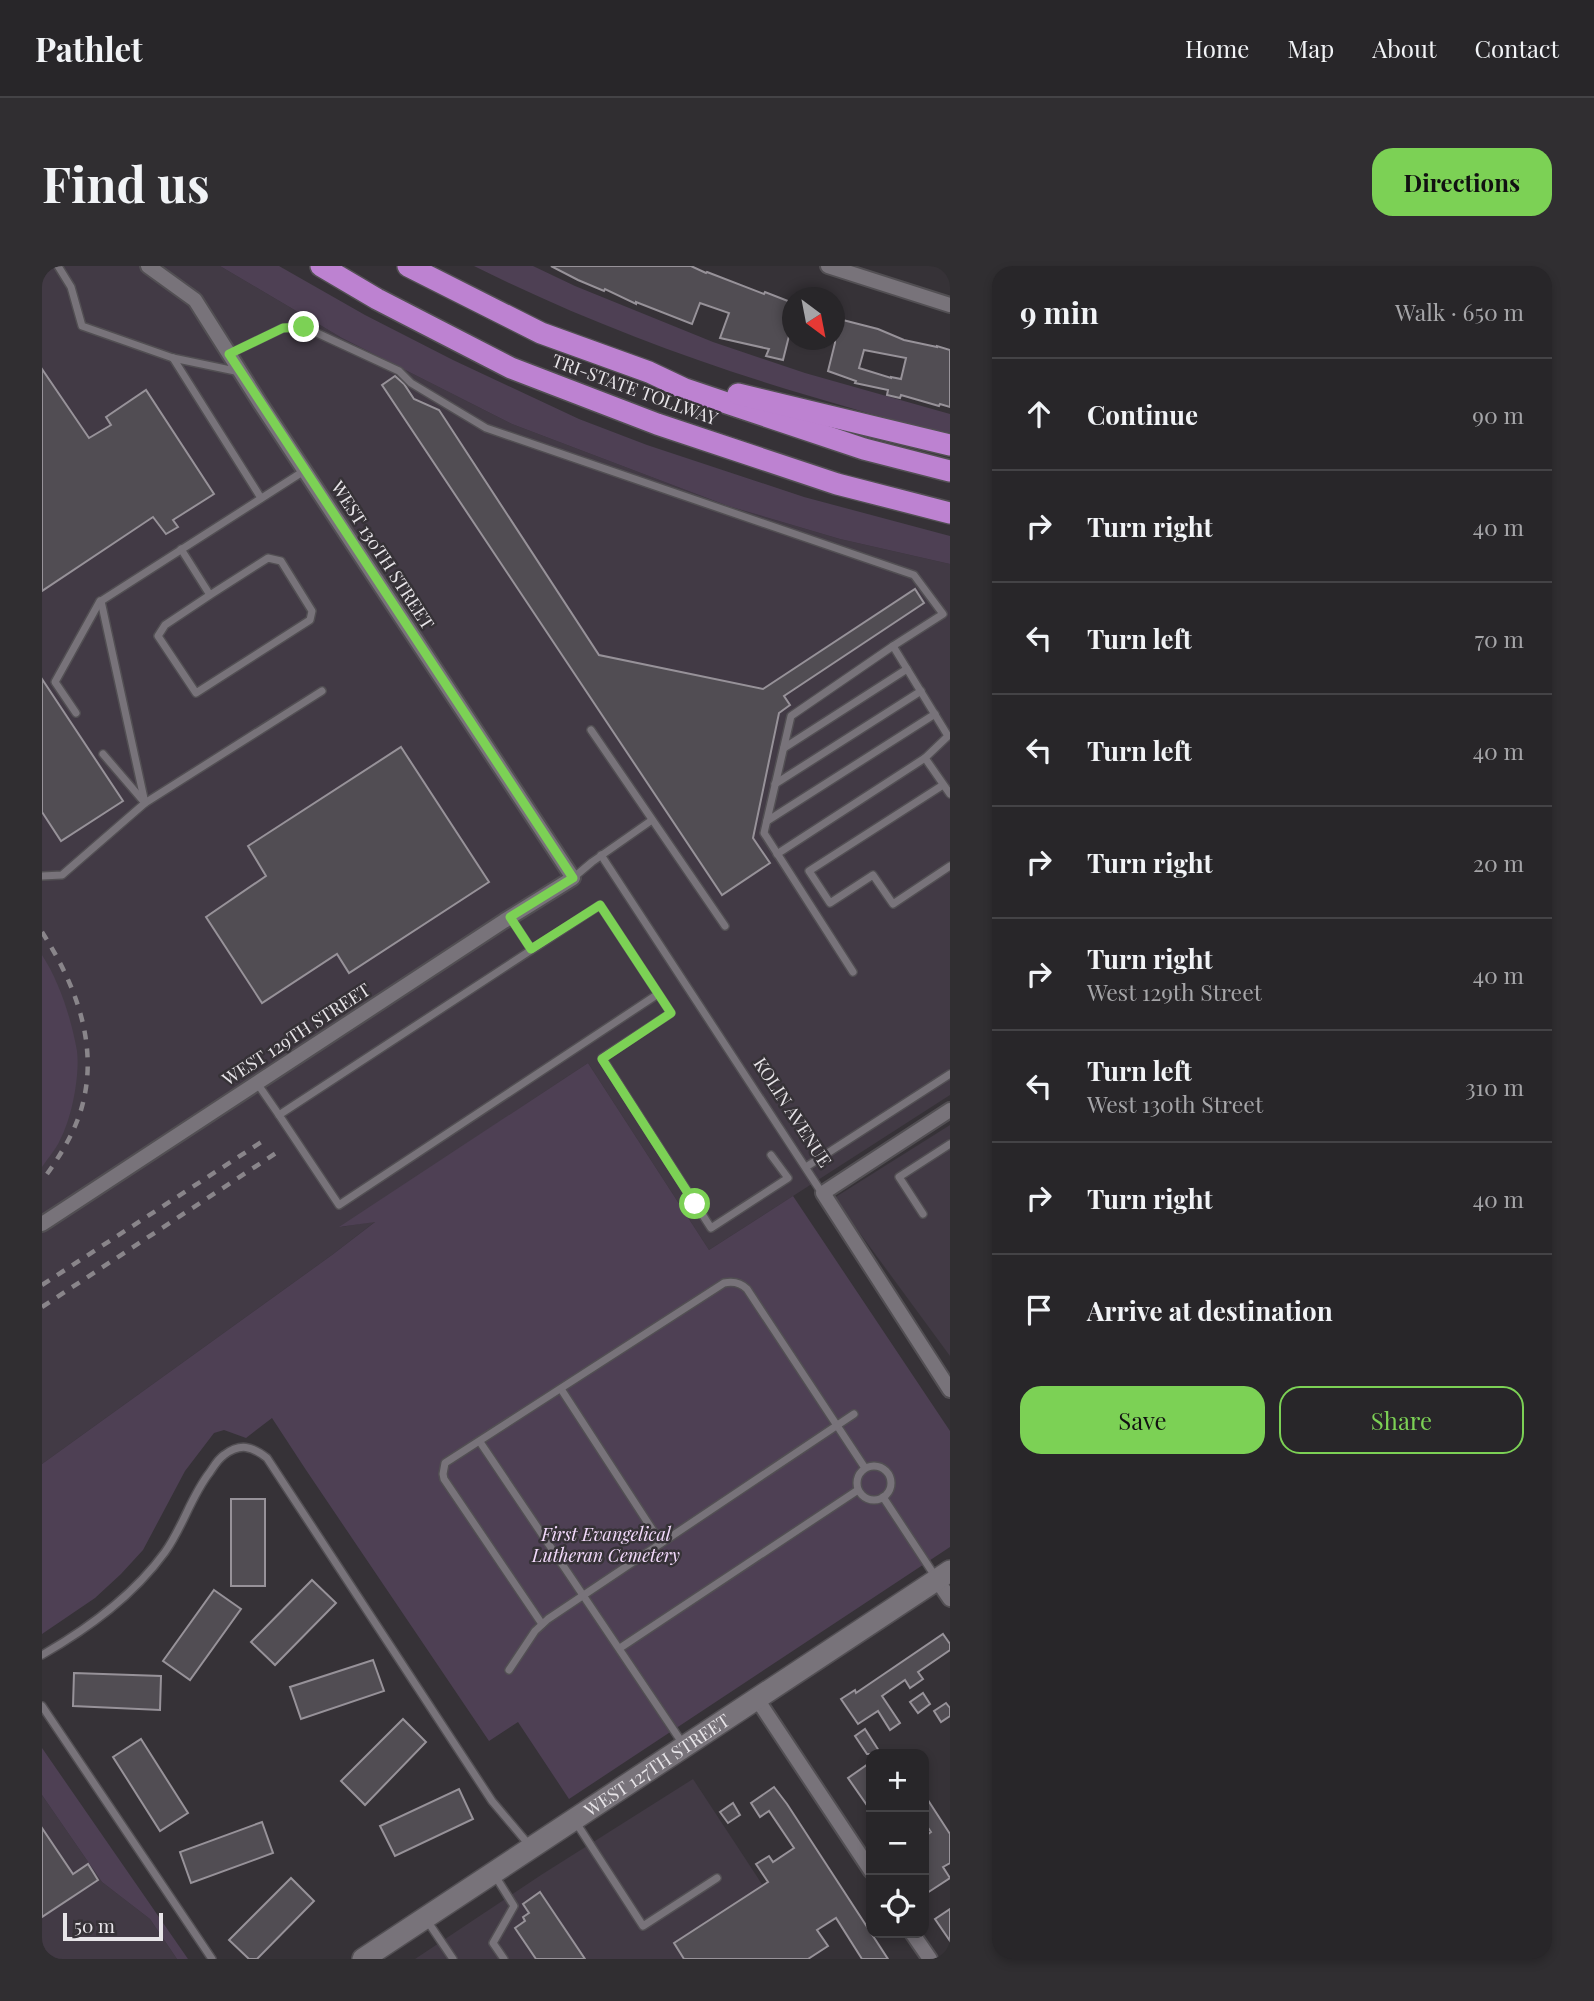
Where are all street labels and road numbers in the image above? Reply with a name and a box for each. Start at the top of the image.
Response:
street label: TRI-STATE TOLLWAY [549,348,722,430]
street label: WEST 130TH STREET [325,475,440,634]
street label: WEST 129TH STREET [217,977,374,1091]
street label: KOLIN AVENUE [749,1053,837,1171]
street label: WEST 127TH STREET [578,1708,734,1822]

